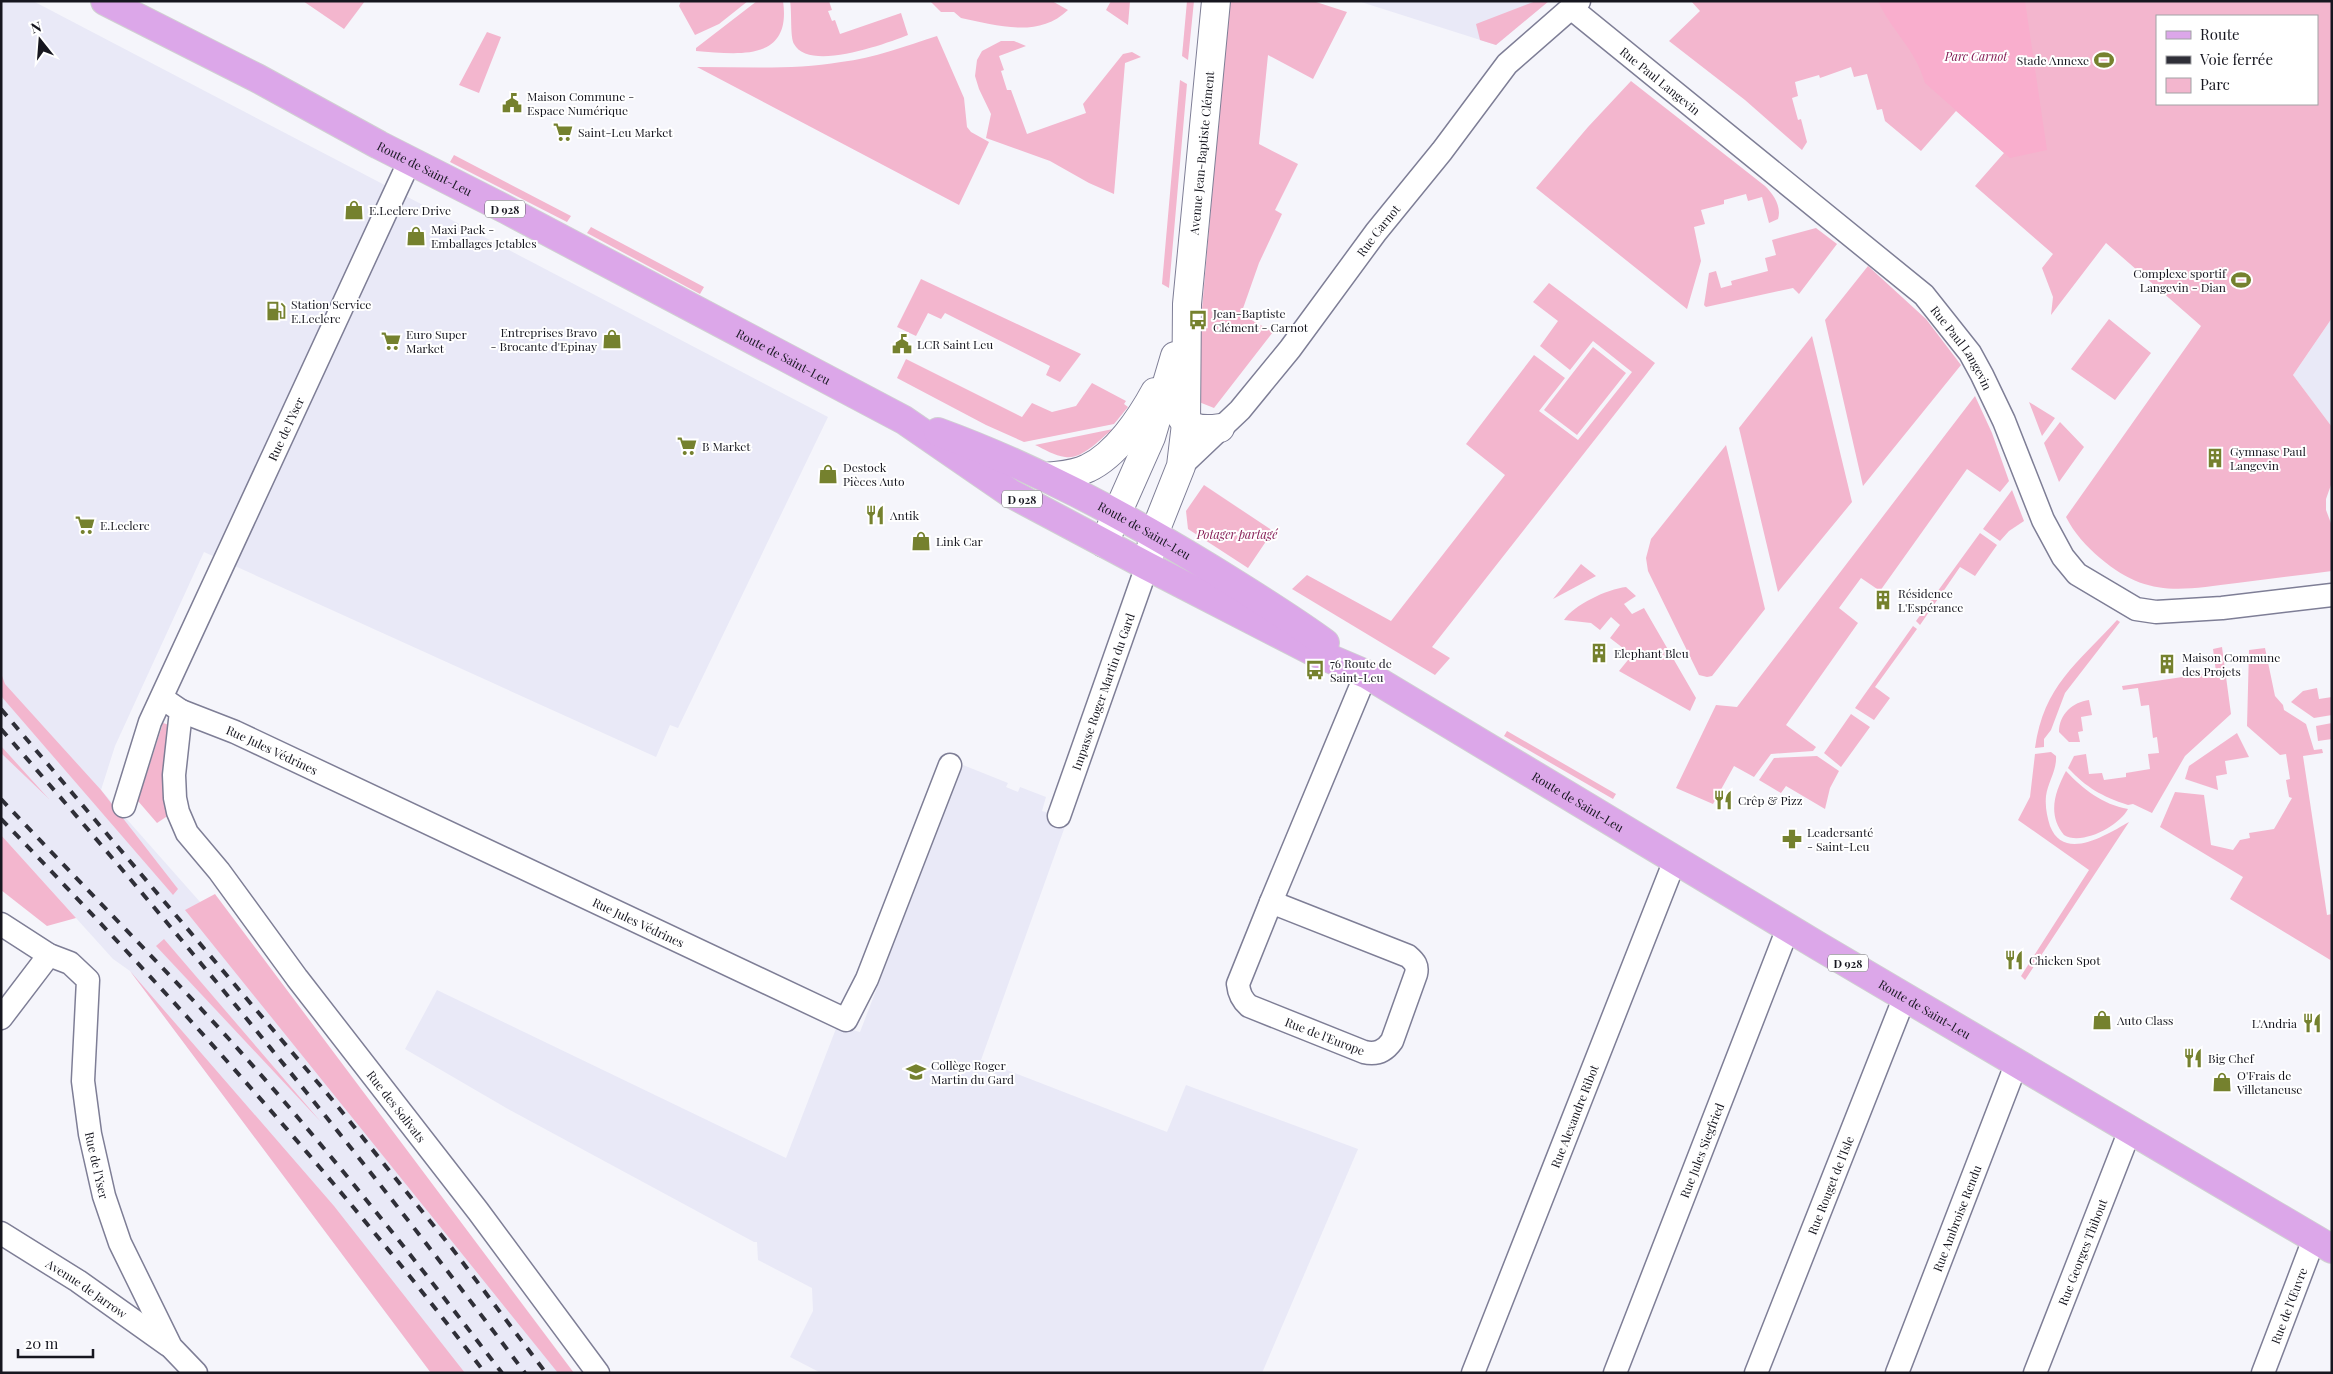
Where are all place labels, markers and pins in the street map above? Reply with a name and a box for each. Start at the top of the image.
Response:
sports icon: Stade Annexe [2093,49,2115,71]
place label: Stade Annexe [2017,52,2089,68]
place label: Maison Commune - Espace Numérique [527,88,634,118]
public building icon: Maison Commune - Espace Numérique [501,92,523,114]
supermarket icon: Saint-Leu Market [552,121,574,143]
place label: Saint-Leu Market [578,124,673,140]
shop icon: E.Leclerc Drive [343,199,365,221]
place label: E.Leclerc Drive [369,202,451,218]
place label: Maxi Pack - Emballages Jetables [431,221,537,251]
shop icon: Maxi Pack - Emballages Jetables [405,225,427,247]
place label: Complexe sportif Langevin - Dian [2133,265,2227,295]
sports icon: Complexe sportif Langevin - Dian [2230,269,2252,291]
place label: Station Service E.Leclerc [291,296,371,326]
fuel station icon: Station Service E.Leclerc [265,300,287,322]
place label: Jean-Baptiste Clément - Carnot [1212,305,1309,335]
bus stop icon: Jean-Baptiste Clément - Carnot [1187,309,1209,331]
place label: Entreprises Bravo - Brocante d'Epinay [490,324,597,354]
place label: Euro Super Market [406,326,467,356]
shop icon: Entreprises Bravo - Brocante d'Epinay [601,328,623,350]
supermarket icon: Euro Super Market [380,330,402,352]
public building icon: LCR Saint Leu [891,333,913,355]
place label: LCR Saint Leu [917,336,993,352]
supermarket icon: B Market [676,435,698,457]
place label: B Market [702,438,751,454]
place label: Gymnase Paul Langevin [2230,443,2307,473]
building icon: Gymnase Paul Langevin [2204,447,2226,469]
place label: Destock Pièces Auto [843,459,905,489]
shop icon: Destock Pièces Auto [817,463,839,485]
restaurant icon: Antik [864,504,886,526]
place label: Antik [889,507,919,523]
supermarket icon: E.Leclerc [74,514,96,536]
place label: E.Leclerc [100,517,150,533]
shop icon: Link Car [910,530,932,552]
place label: Link Car [936,533,983,549]
place label: Résidence L'Espérance [1898,585,1963,615]
building icon: Résidence L'Espérance [1872,589,1894,611]
building icon: Elephant Bleu [1588,642,1610,664]
place label: Elephant Bleu [1614,645,1689,661]
place label: Maison Commune des Projets [2182,649,2280,679]
building icon: Maison Commune des Projets [2156,653,2178,675]
place label: 76 Route de Saint-Leu [1330,655,1392,685]
bus stop icon: 76 Route de Saint-Leu [1304,659,1326,681]
restaurant icon: Crêp & Pizz [1712,789,1734,811]
place label: Crêp & Pizz [1738,792,1803,808]
place label: Leadersanté - Saint-Leu [1807,824,1873,854]
pharmacy icon: Leadersanté - Saint-Leu [1781,828,1803,850]
restaurant icon: Chicken Spot [2003,949,2025,971]
place label: Chicken Spot [2029,952,2101,968]
shop icon: Auto Class [2091,1009,2113,1031]
place label: Auto Class [2116,1012,2173,1028]
restaurant icon: L'Andria [2301,1012,2323,1034]
place label: L'Andria [2252,1015,2297,1031]
restaurant icon: Big Chef [2182,1047,2204,1069]
place label: Big Chef [2208,1050,2255,1066]
place label: Collège Roger Martin du Gard [931,1057,1014,1087]
school or university icon: Collège Roger Martin du Gard [905,1061,927,1083]
place label: O'Frais de Villetaneuse [2236,1067,2302,1097]
shop icon: O'Frais de Villetaneuse [2211,1071,2233,1093]

